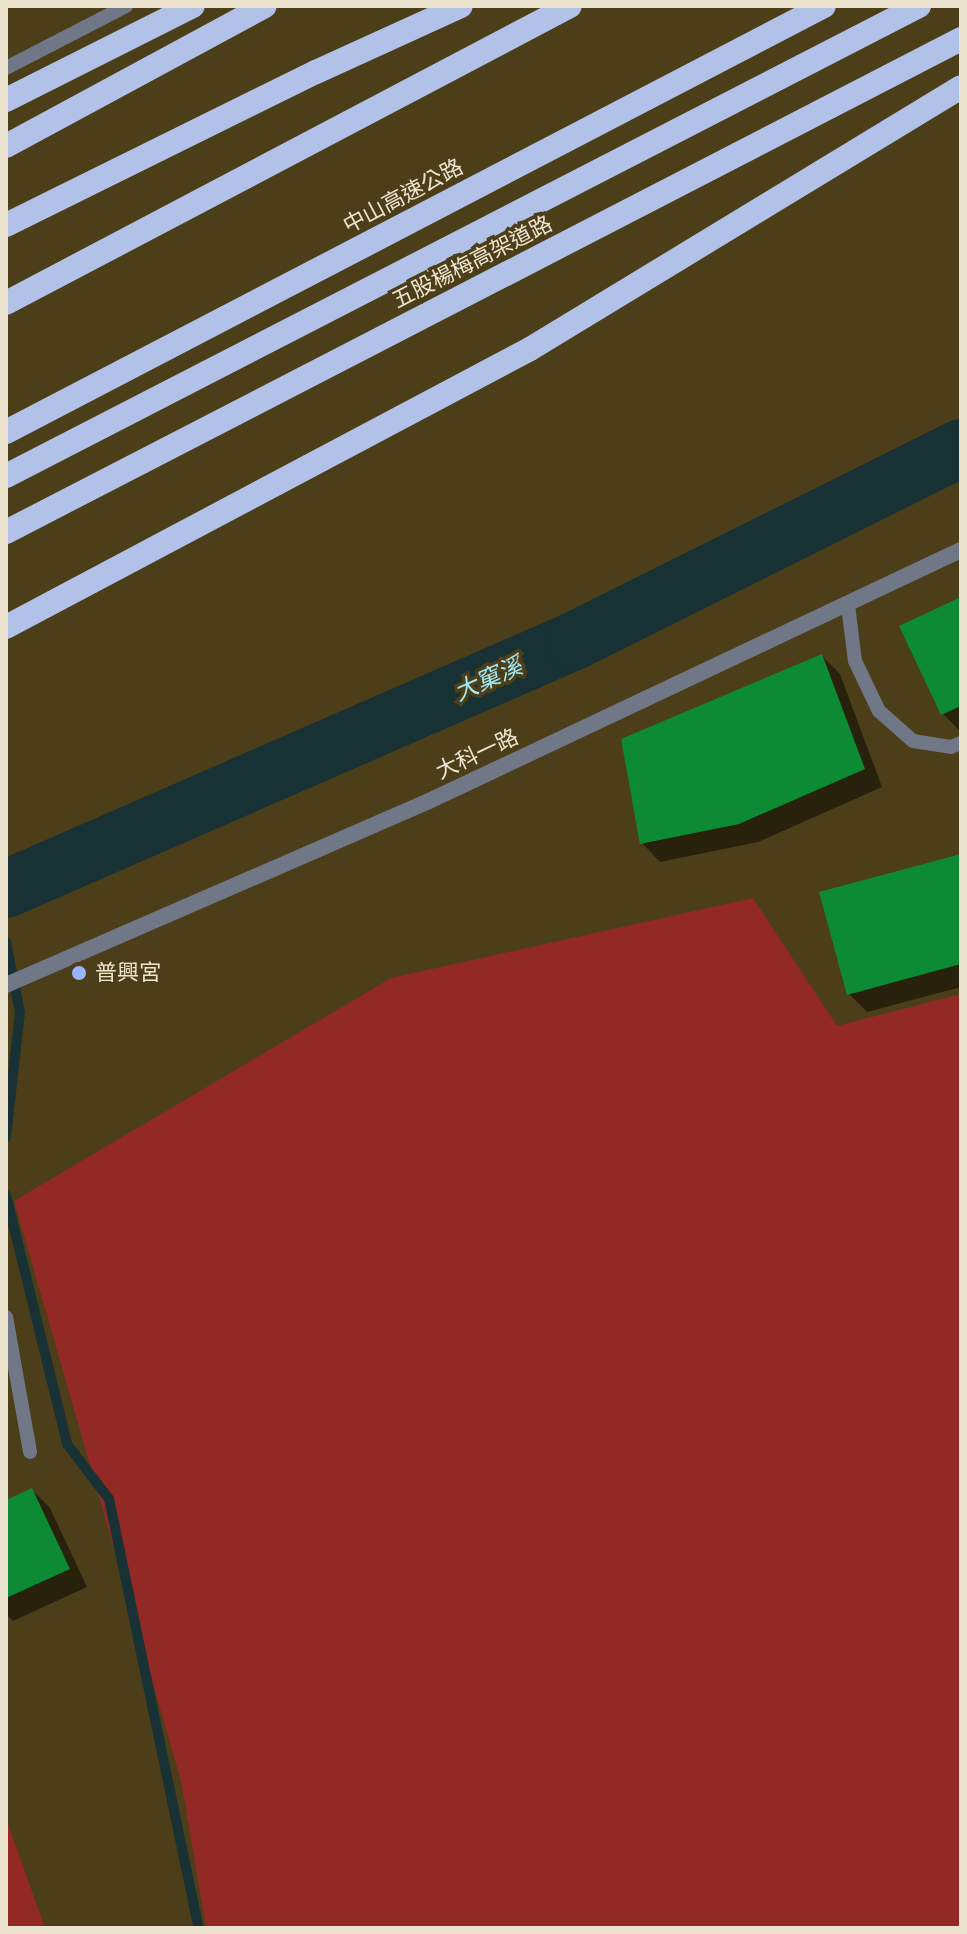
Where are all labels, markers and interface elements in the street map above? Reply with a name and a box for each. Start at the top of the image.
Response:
street label: 中山高速公路 [339,153,467,239]
street label: 五股楊梅高架道路 [388,210,556,314]
water label: 大窠溪 [449,651,527,707]
street label: 大科一路 [432,723,522,785]
place label: 普興宮 [95,960,161,986]
marker: 普興宮 [70,964,88,982]

